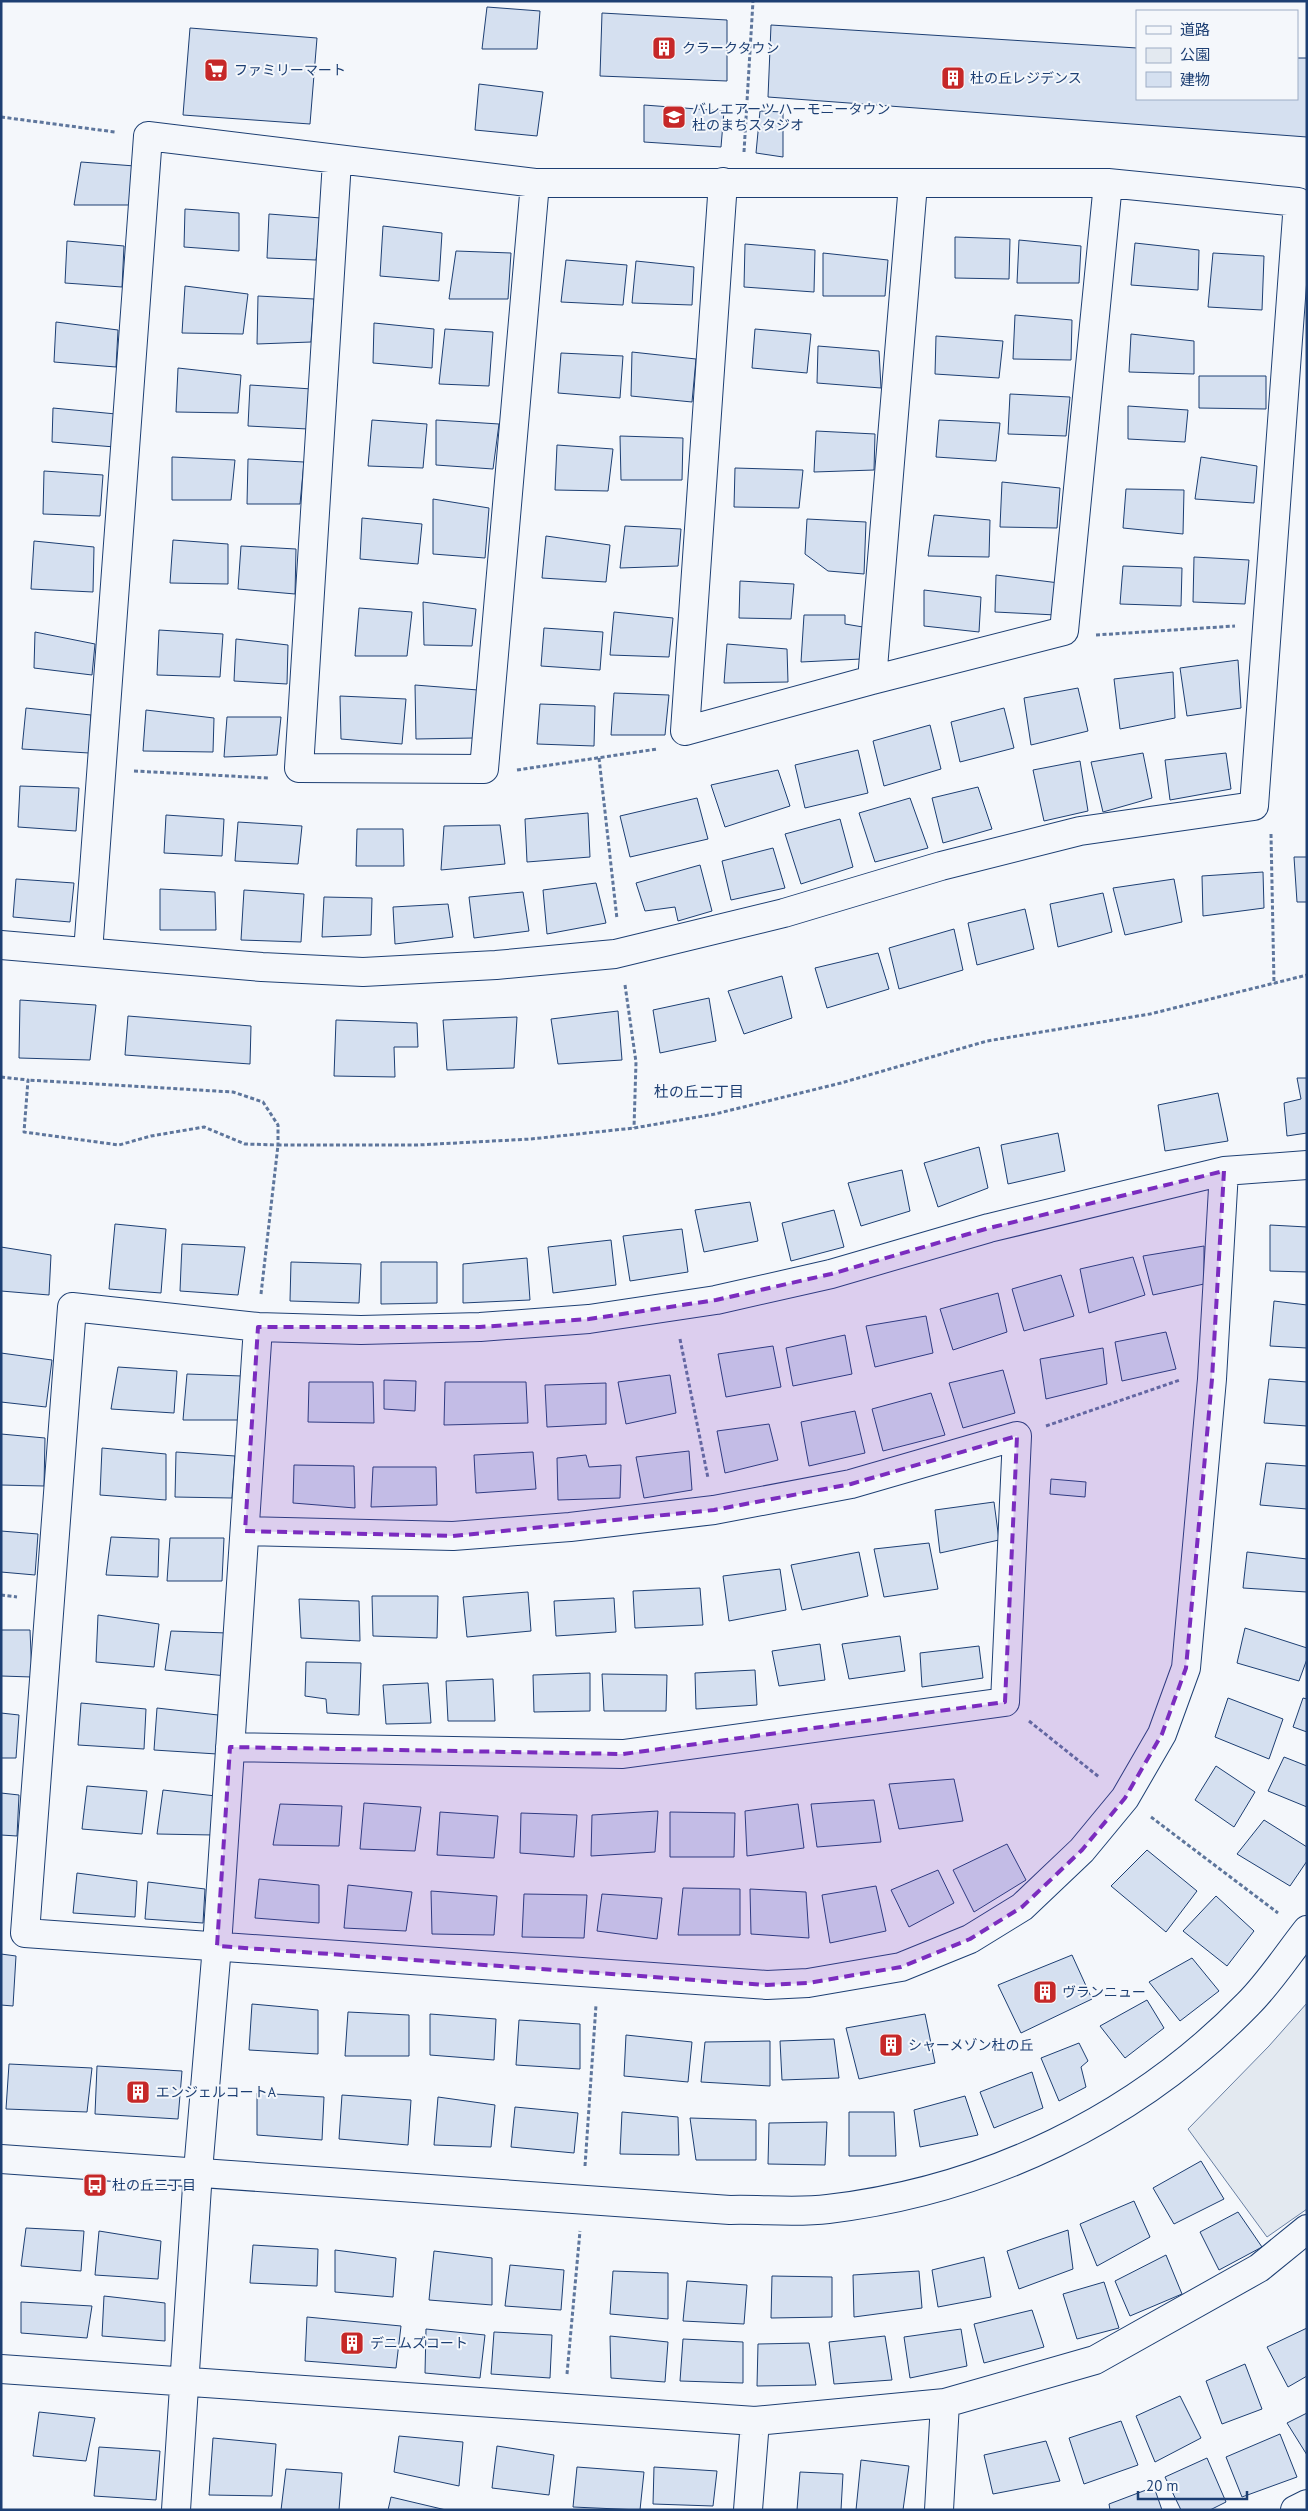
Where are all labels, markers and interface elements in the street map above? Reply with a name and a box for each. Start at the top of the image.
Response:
legend [1136,10,1298,100]
text: 道路 [1180,20,1210,39]
building icon: クラークタウン [651,35,677,61]
place label: クラークタウン [682,39,779,57]
text: 公園 [1180,45,1210,64]
supermarket icon: ファミリーマート [203,57,229,83]
place label: ファミリーマート [234,61,346,79]
building icon: 杜の丘レジデンス [940,65,966,91]
place label: 杜の丘レジデンス [970,69,1082,87]
text: 建物 [1180,70,1210,89]
place label: バレエアーツ ハーモニータウン 杜のまちスタジオ [692,100,891,134]
school or university icon: バレエアーツ ハーモニータウン 杜のまちスタジオ [661,104,687,130]
district label: 杜の丘二丁目 [654,1082,744,1101]
building icon: ヴランニュー [1032,1979,1058,2005]
place label: ヴランニュー [1062,1983,1146,2001]
building icon: シャーメゾン杜の丘 [878,2032,904,2058]
place label: シャーメゾン杜の丘 [908,2036,1033,2054]
building icon: エンジェルコートA [125,2079,151,2105]
place label: エンジェルコートA [156,2083,277,2101]
bus stop icon: 杜の丘三丁目 [82,2172,108,2198]
place label: 杜の丘三丁目 [112,2176,196,2194]
building icon: デニムズコート [339,2330,365,2356]
place label: デニムズコート [370,2334,468,2352]
scale bar [1138,2468,1247,2500]
text: 20 m [1146,2476,1179,2495]

